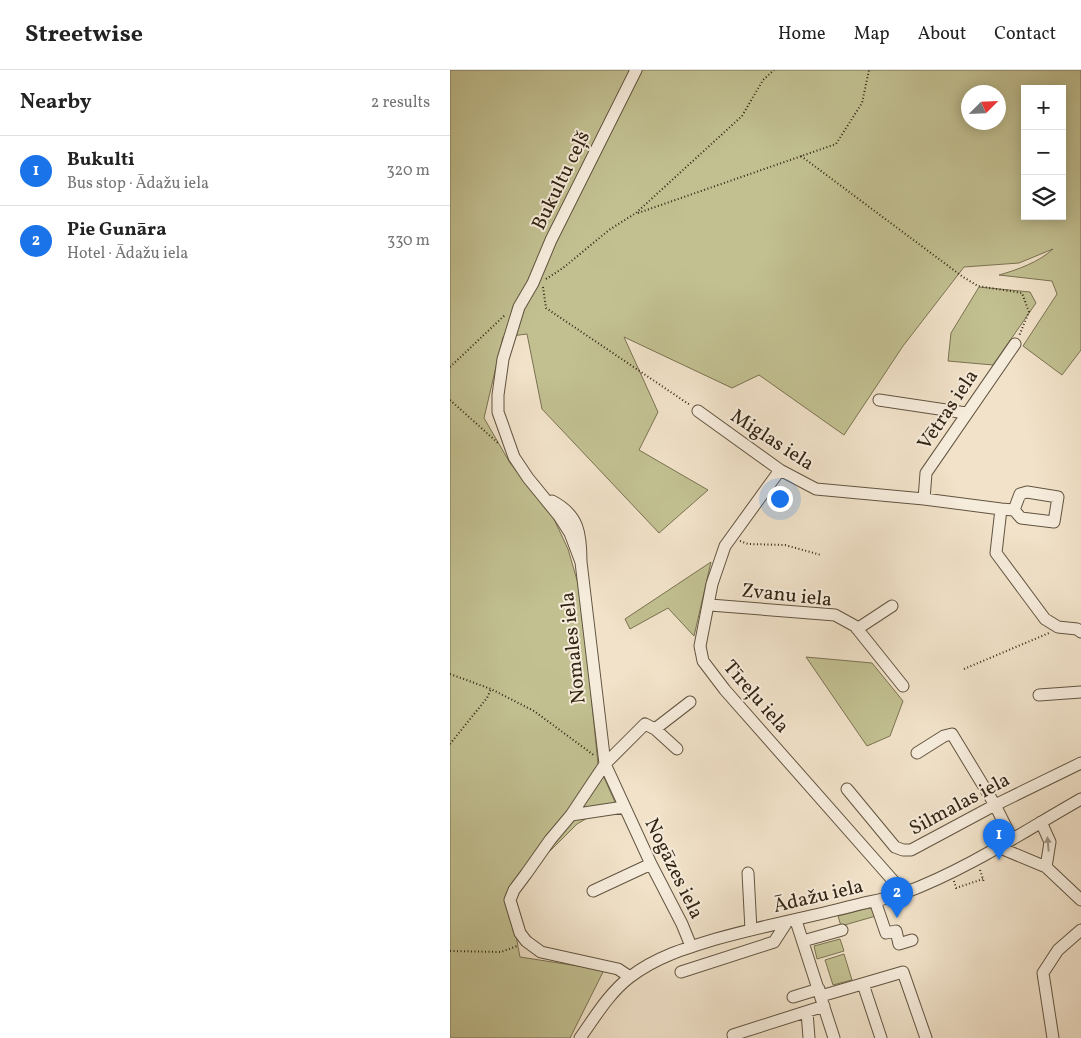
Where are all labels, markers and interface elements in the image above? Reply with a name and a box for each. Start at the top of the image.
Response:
text: Streetwise [25,18,143,52]
text: Home [778,22,826,47]
text: Map [854,22,890,47]
text: About [918,22,966,47]
text: Contact [994,22,1056,47]
north arrow [961,85,1006,130]
map controls [1021,85,1066,220]
button: + [1021,85,1066,130]
text: Nearby [20,88,91,117]
text: 2 results [371,92,430,114]
street label: Bukultu ceļš [526,127,598,235]
button: − [1021,130,1066,175]
text: Bukulti [67,147,135,173]
text: 1 [33,160,39,182]
text: 320 m [386,160,430,182]
text: Bus stop · Ādažu iela [67,173,209,195]
button: layers [1021,175,1066,220]
text: Pie Gunāra [67,217,167,243]
text: 2 [32,230,40,252]
text: 330 m [387,230,430,252]
text: Hotel · Ādažu iela [67,243,188,265]
street label: Vētras iela [911,364,986,456]
street label: Miglas iela [725,403,819,478]
your location [767,486,793,512]
street label: Zvanu iela [740,577,833,615]
street label: Nomales iela [554,590,594,705]
street label: Tīreļu iela [716,655,795,740]
street label: Silmalas iela [905,766,1015,843]
street label: Nogāzes iela [637,814,710,924]
pin: 1 [983,819,1015,860]
one-way arrow [1043,835,1051,851]
street label: Ādažu iela [771,873,866,921]
pin: 2 [881,877,913,918]

